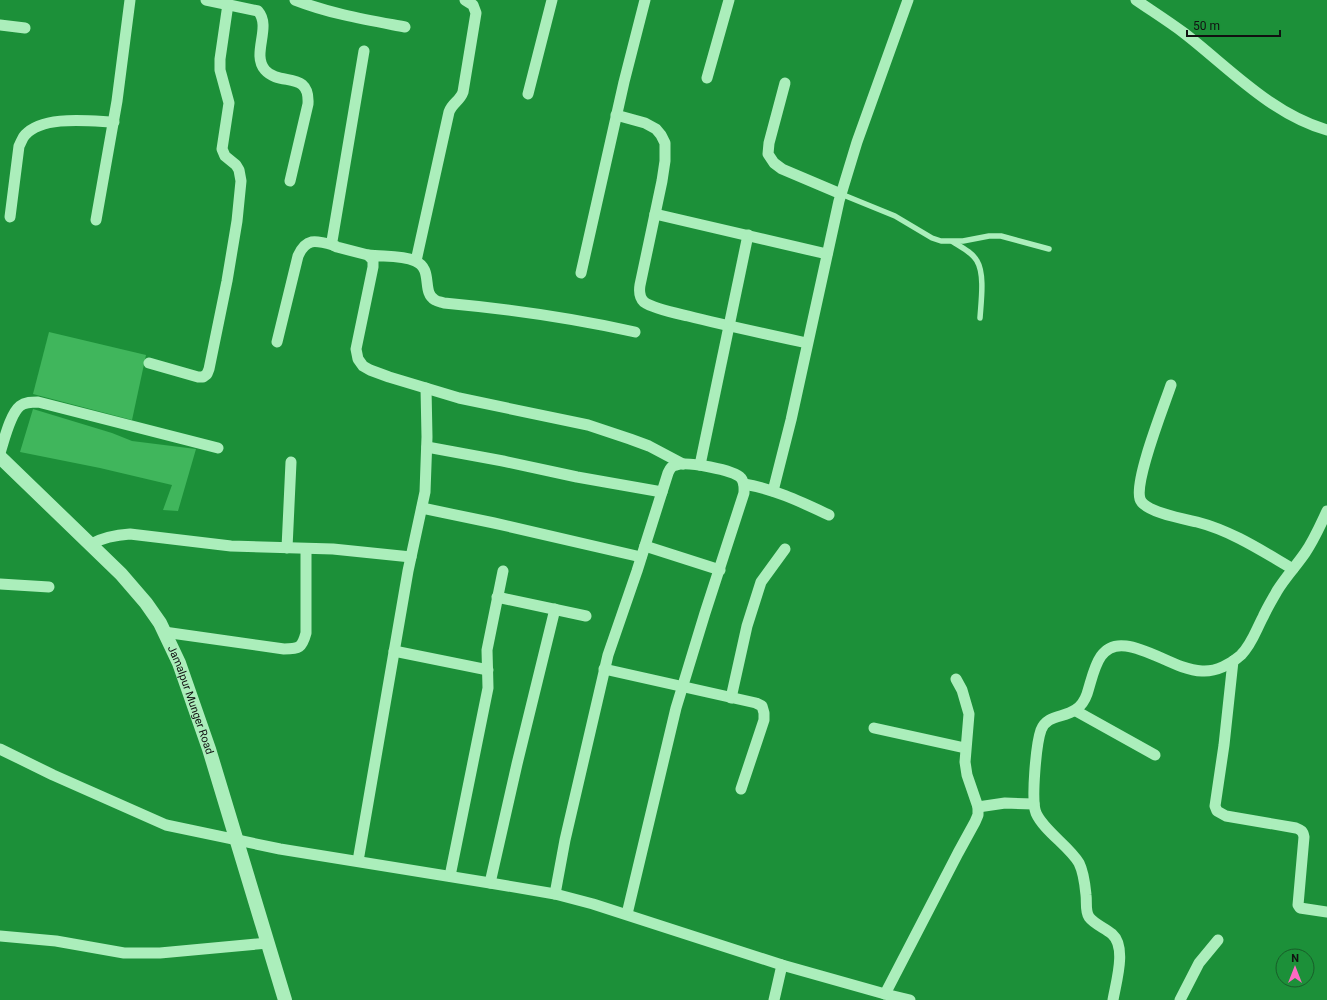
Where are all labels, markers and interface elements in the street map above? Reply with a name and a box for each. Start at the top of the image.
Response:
scale bar [1187,12,1280,38]
text: 50 m [1193,19,1220,33]
street label: Jamalpur Munger Road [165,644,216,756]
north arrow [1275,948,1315,988]
text: N [1291,952,1299,965]

